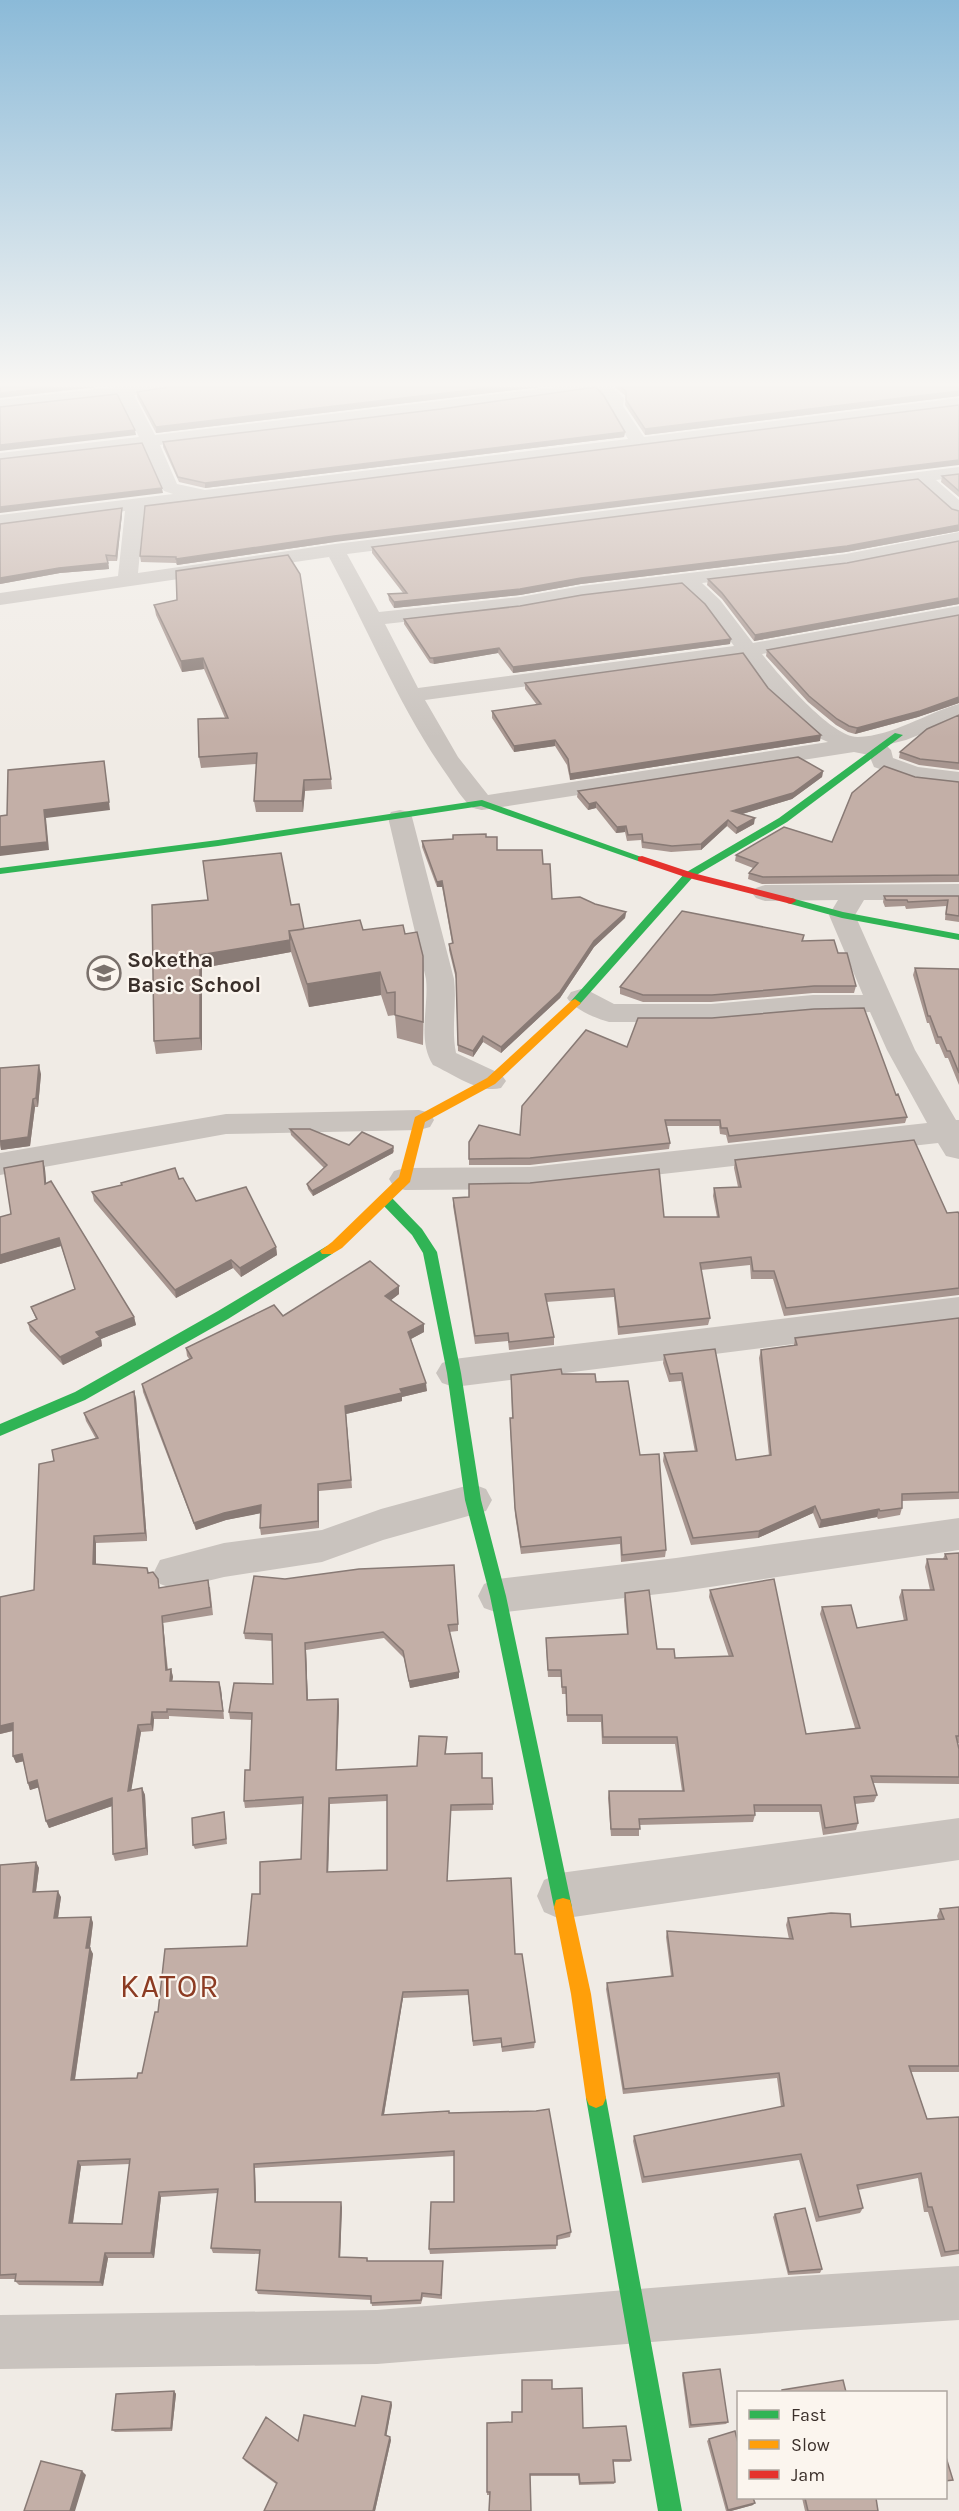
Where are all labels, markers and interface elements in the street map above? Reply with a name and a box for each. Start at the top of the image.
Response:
place label: Soketha Basic School [127,947,261,998]
school or university icon: Soketha Basic School [86,955,122,991]
district label: KATOR [120,1968,220,2005]
legend [737,2391,947,2499]
text: Fast [791,2404,826,2426]
text: Slow [791,2434,830,2456]
text: Jam [791,2464,825,2486]

